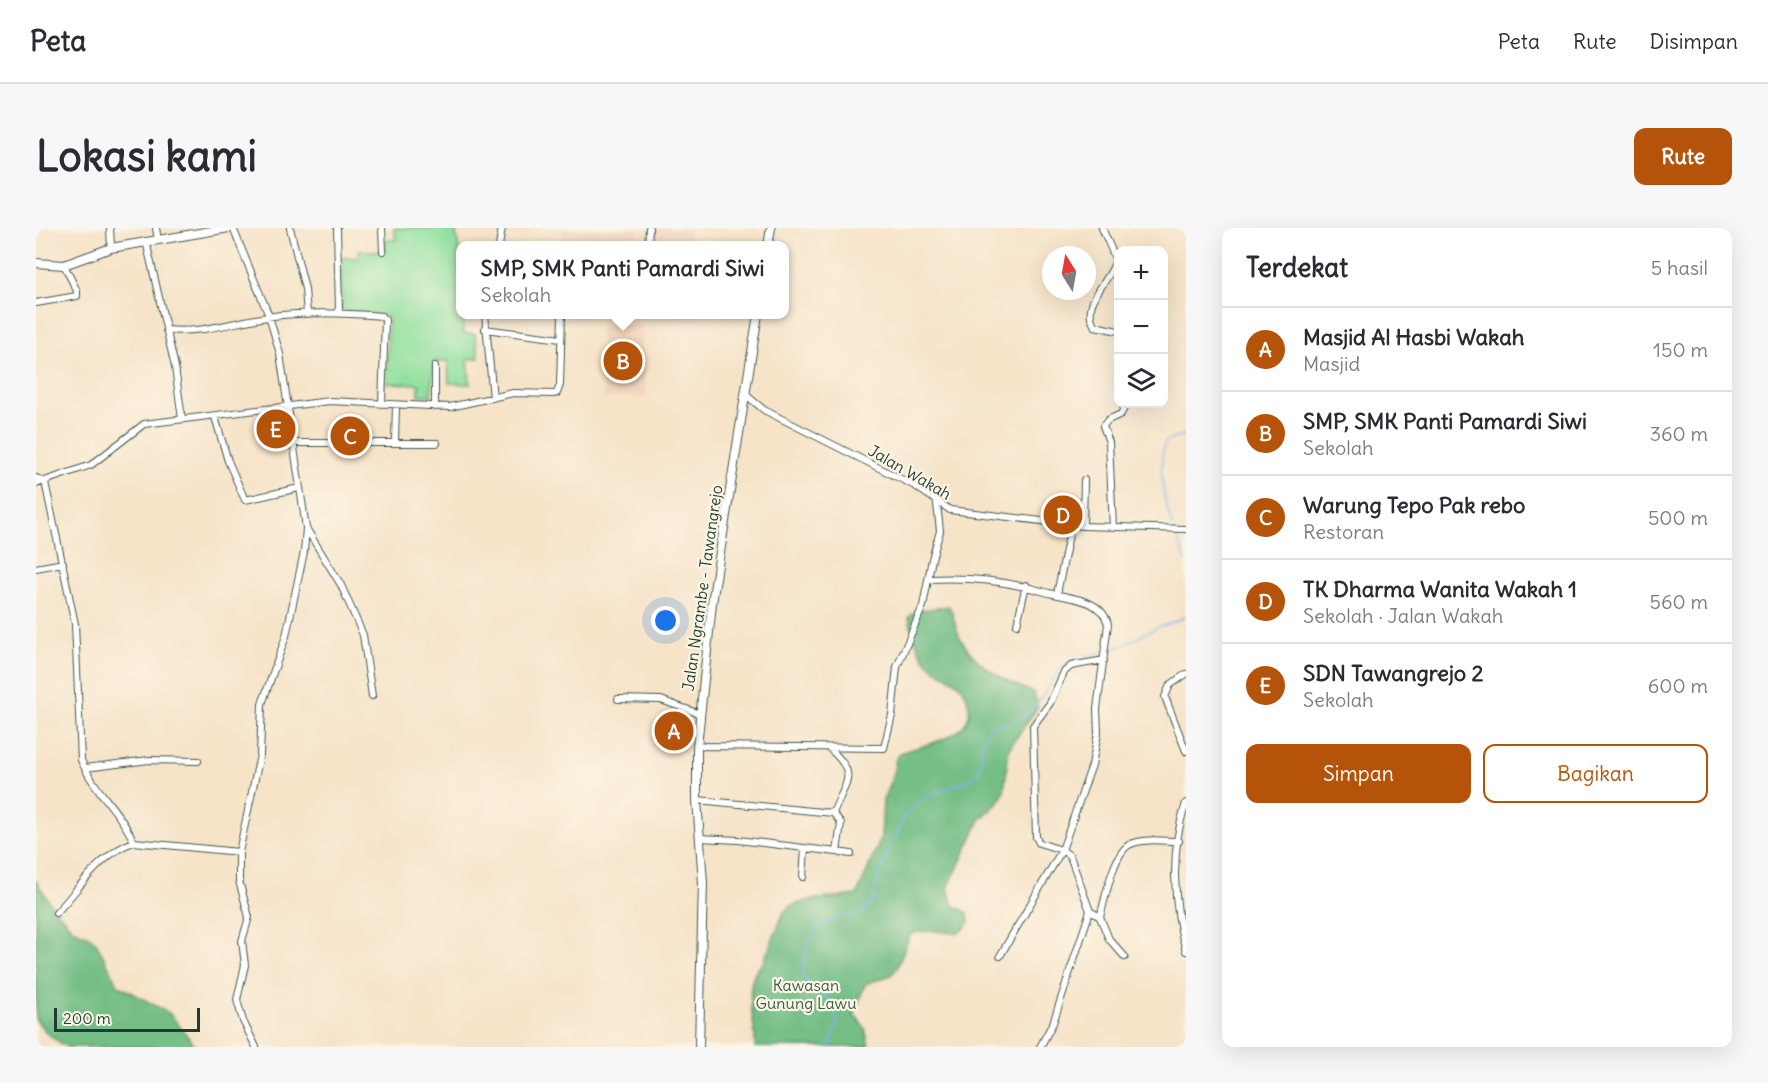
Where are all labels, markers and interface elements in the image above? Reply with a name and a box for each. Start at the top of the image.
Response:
text: Peta [30,23,86,59]
text: Peta [1498,28,1540,55]
text: Rute [1573,28,1617,55]
text: Disimpan [1650,28,1738,55]
button: Rute [1634,128,1732,185]
text: Lokasi kami [36,130,257,182]
popup [456,241,789,319]
north arrow [1042,246,1096,300]
map controls [1114,246,1168,408]
button: + [1114,246,1168,300]
text: Terdekat [1246,251,1348,284]
text: SMP, SMK Panti Pamardi Siwi [481,254,764,282]
text: 5 hasil [1651,255,1708,280]
text: Sekolah [481,282,551,307]
button: − [1114,300,1168,354]
text: Masjid Al Hasbi Wakah [1303,323,1524,351]
text: A [1259,337,1272,362]
text: 150 m [1653,337,1708,362]
pin: B [604,338,642,384]
text: Masjid [1303,351,1360,376]
button: layers [1114,354,1168,408]
pin: E [256,406,296,452]
text: SMP, SMK Panti Pamardi Siwi [1303,407,1587,435]
pin: C [330,414,370,458]
text: B [1259,421,1272,446]
text: 360 m [1650,421,1708,446]
text: Sekolah [1303,435,1374,460]
street label: Jalan Wakah [865,440,955,504]
street label: Jalan Ngrambe - Tawangrejo [678,484,726,692]
text: Warung Tepo Pak rebo [1303,491,1525,519]
pin: D [1044,492,1082,538]
text: C [1259,505,1272,530]
text: 500 m [1648,505,1708,530]
text: Restoran [1303,519,1384,544]
text: TK Dharma Wanita Wakah 1 [1303,575,1577,603]
text: D [1258,589,1273,614]
text: 560 m [1650,589,1708,614]
text: Sekolah · Jalan Wakah [1303,603,1503,628]
your location [651,606,680,635]
text: SDN Tawangrejo 2 [1303,659,1484,687]
text: E [1260,673,1271,698]
text: 600 m [1648,673,1708,698]
text: Sekolah [1303,687,1374,712]
pin: A [654,708,694,754]
button: Simpan [1246,744,1471,803]
button: Bagikan [1483,744,1708,803]
park label: Kawasan Gunung Lawu [755,975,857,1013]
scale bar [54,1005,200,1032]
text: 200 m [63,1008,111,1028]

